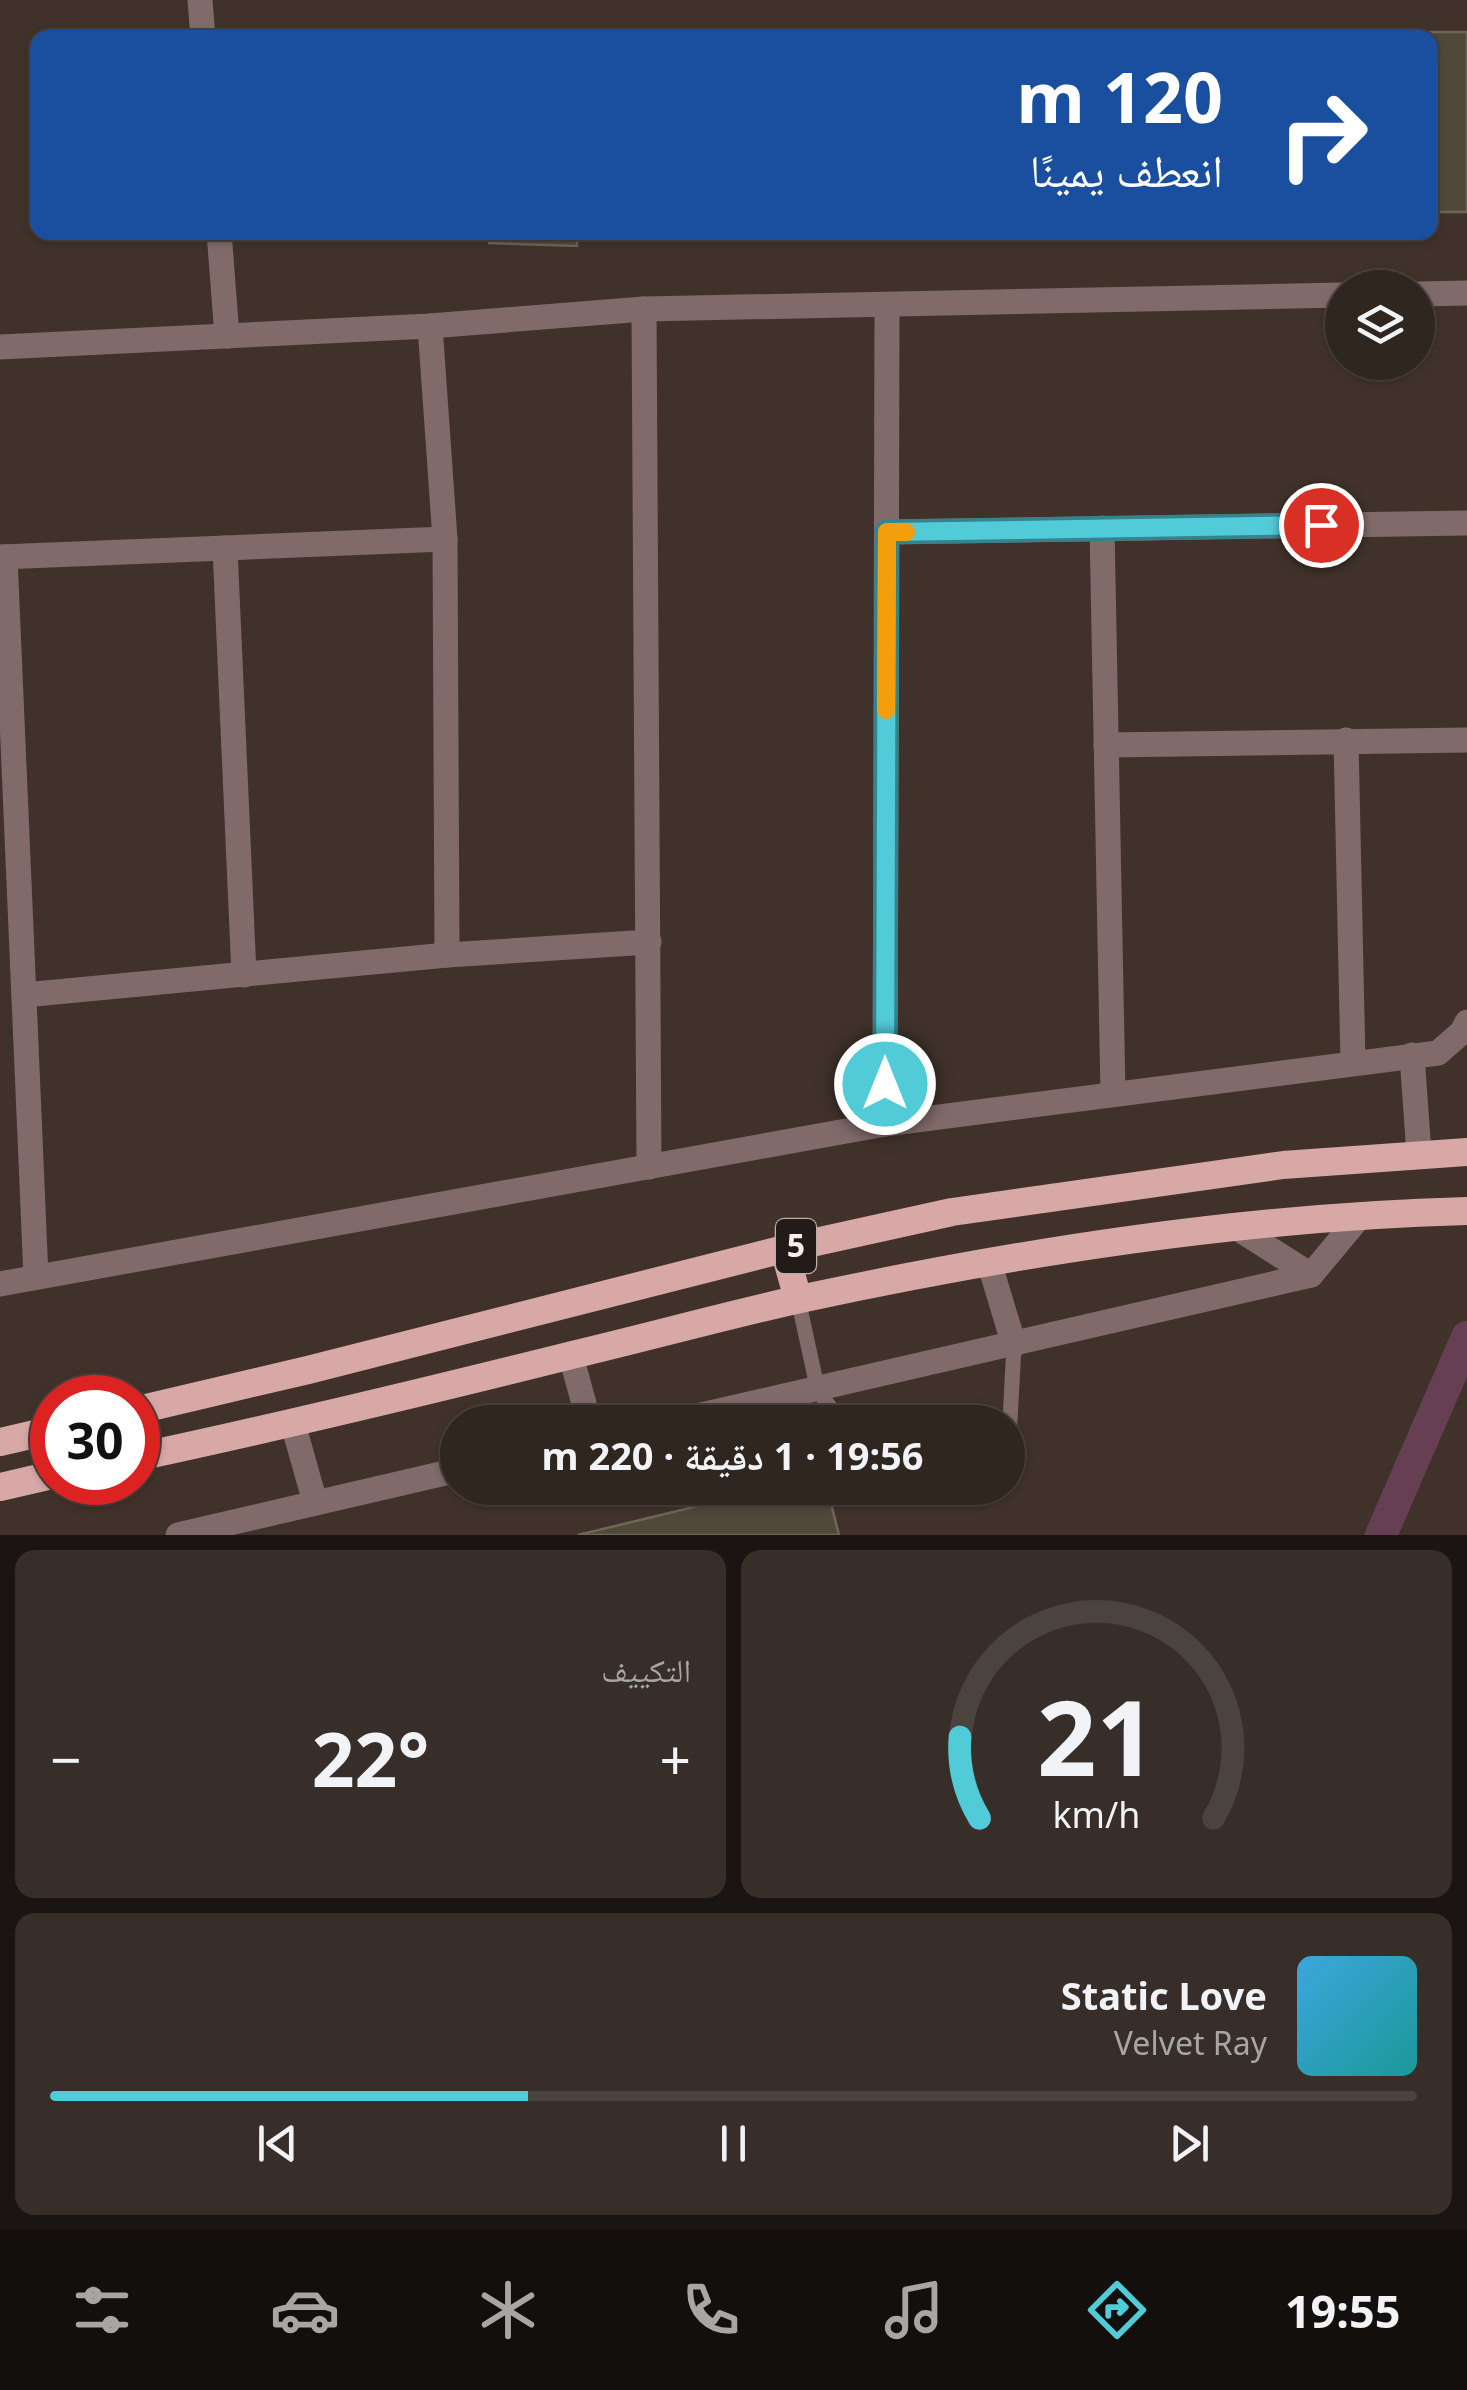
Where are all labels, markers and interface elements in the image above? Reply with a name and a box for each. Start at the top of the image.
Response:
text: 120 m [1016,48,1223,144]
icon: right [1258,70,1388,200]
text: انعطف يمينًا [1030,139,1223,200]
map controls [1325,270,1435,380]
button: layers [1325,270,1435,380]
pin [1279,483,1364,568]
icon: arrive [1294,498,1349,553]
position arrow [833,1032,937,1136]
road number: 5 [776,1219,816,1273]
speed limit sign: 30 [30,1375,160,1505]
text: 19:56 · 1 دقيقة · 220 m [541,1429,924,1481]
text: التكييف [601,1648,691,1691]
text: 21 [1037,1665,1156,1806]
text: 22° [312,1707,429,1809]
text: − [50,1721,81,1796]
text: + [660,1721,691,1796]
text: km/h [1053,1790,1140,1838]
text: Static Love [1061,1969,1267,2021]
text: Velvet Ray [1114,2021,1267,2064]
icon: previous [250,2116,305,2171]
icon: pause [706,2116,761,2171]
icon: next [1162,2116,1217,2171]
icon: filters [67,2275,137,2345]
icon: car [270,2275,340,2345]
icon: climate [473,2275,543,2345]
icon: phone [676,2275,746,2345]
icon: music [879,2275,949,2345]
icon: directions [1082,2275,1152,2345]
text: 19:55 [1285,2280,1400,2341]

